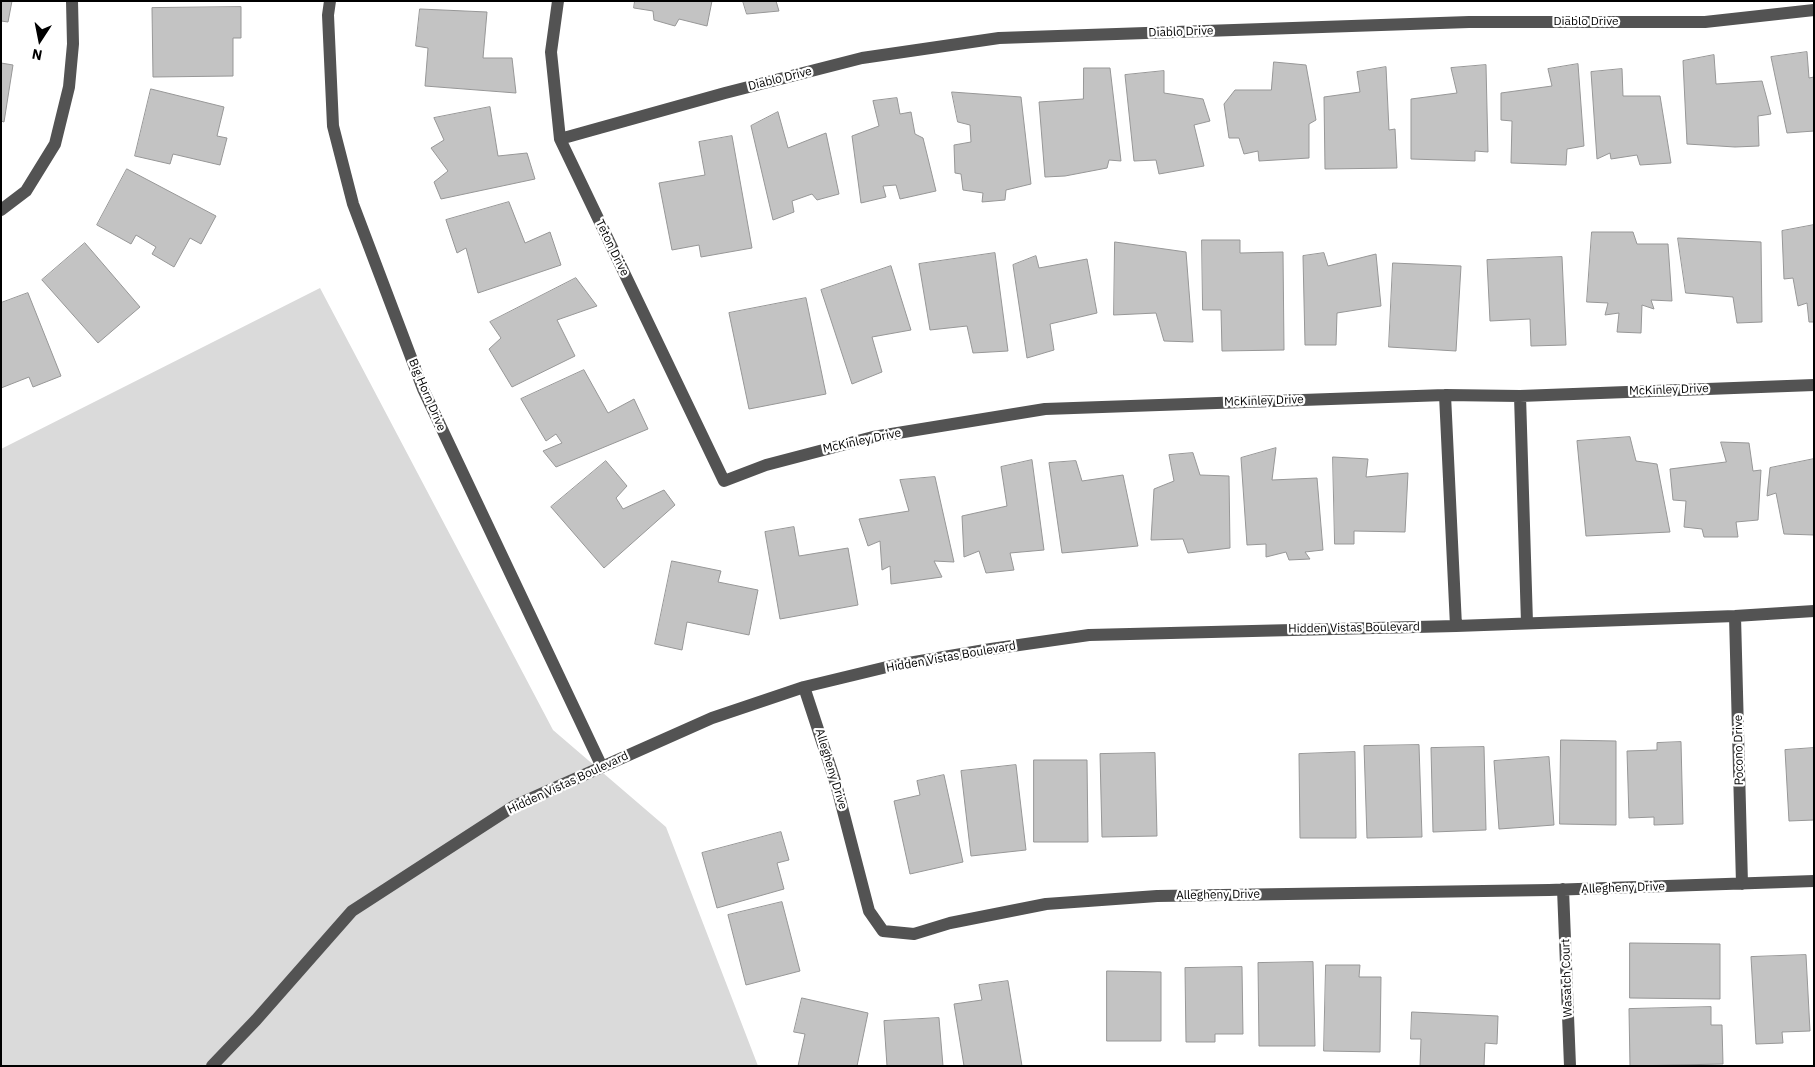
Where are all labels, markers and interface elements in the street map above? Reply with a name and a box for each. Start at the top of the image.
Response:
north arrow [15,15,65,65]
street label: Diablo Drive [1553,15,1619,29]
street label: Diablo Drive [1148,24,1214,40]
text: N [30,45,44,65]
street label: Diablo Drive [747,64,813,94]
street label: Teton Drive [592,217,632,279]
street label: Big Horn Drive [405,357,449,433]
street label: McKinley Drive [1629,381,1709,399]
street label: McKinley Drive [1224,392,1304,410]
street label: McKinley Drive [822,426,902,456]
street label: Hidden Vistas Boulevard [1288,620,1420,636]
street label: Hidden Vistas Boulevard [885,638,1017,676]
street label: Pocono Drive [1731,715,1747,785]
street label: Allegheny Drive [812,727,850,811]
street label: Hidden Vistas Boulevard [505,749,631,817]
street label: Allegheny Drive [1581,879,1665,897]
street label: Allegheny Drive [1176,887,1260,903]
street label: Wasatch Court [1558,938,1576,1018]

